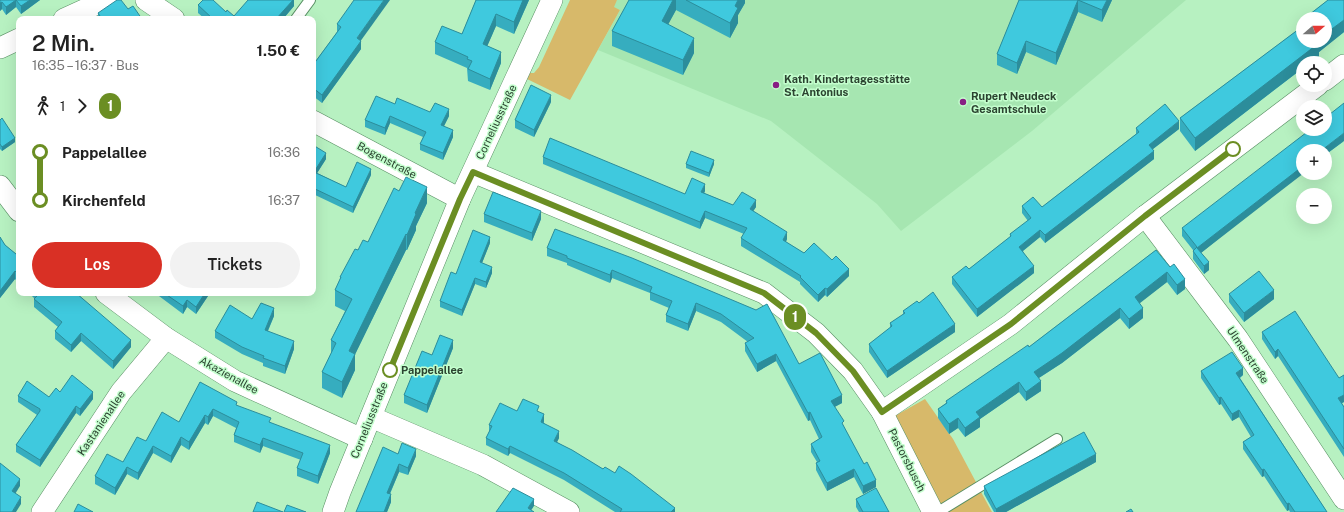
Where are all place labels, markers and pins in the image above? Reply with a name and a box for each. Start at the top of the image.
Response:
place label: Kath. Kindertagesstätte St. Antonius [784,73,910,98]
marker: Kath. Kindertagesstätte St. Antonius [771,80,781,90]
place label: Rupert Neudeck Gesamtschule [971,90,1057,115]
marker: Rupert Neudeck Gesamtschule [958,97,968,107]
unlabelled marker [1225,141,1241,157]
marker: Pappelallee [382,362,398,378]
place label: Pappelallee [401,364,463,376]

